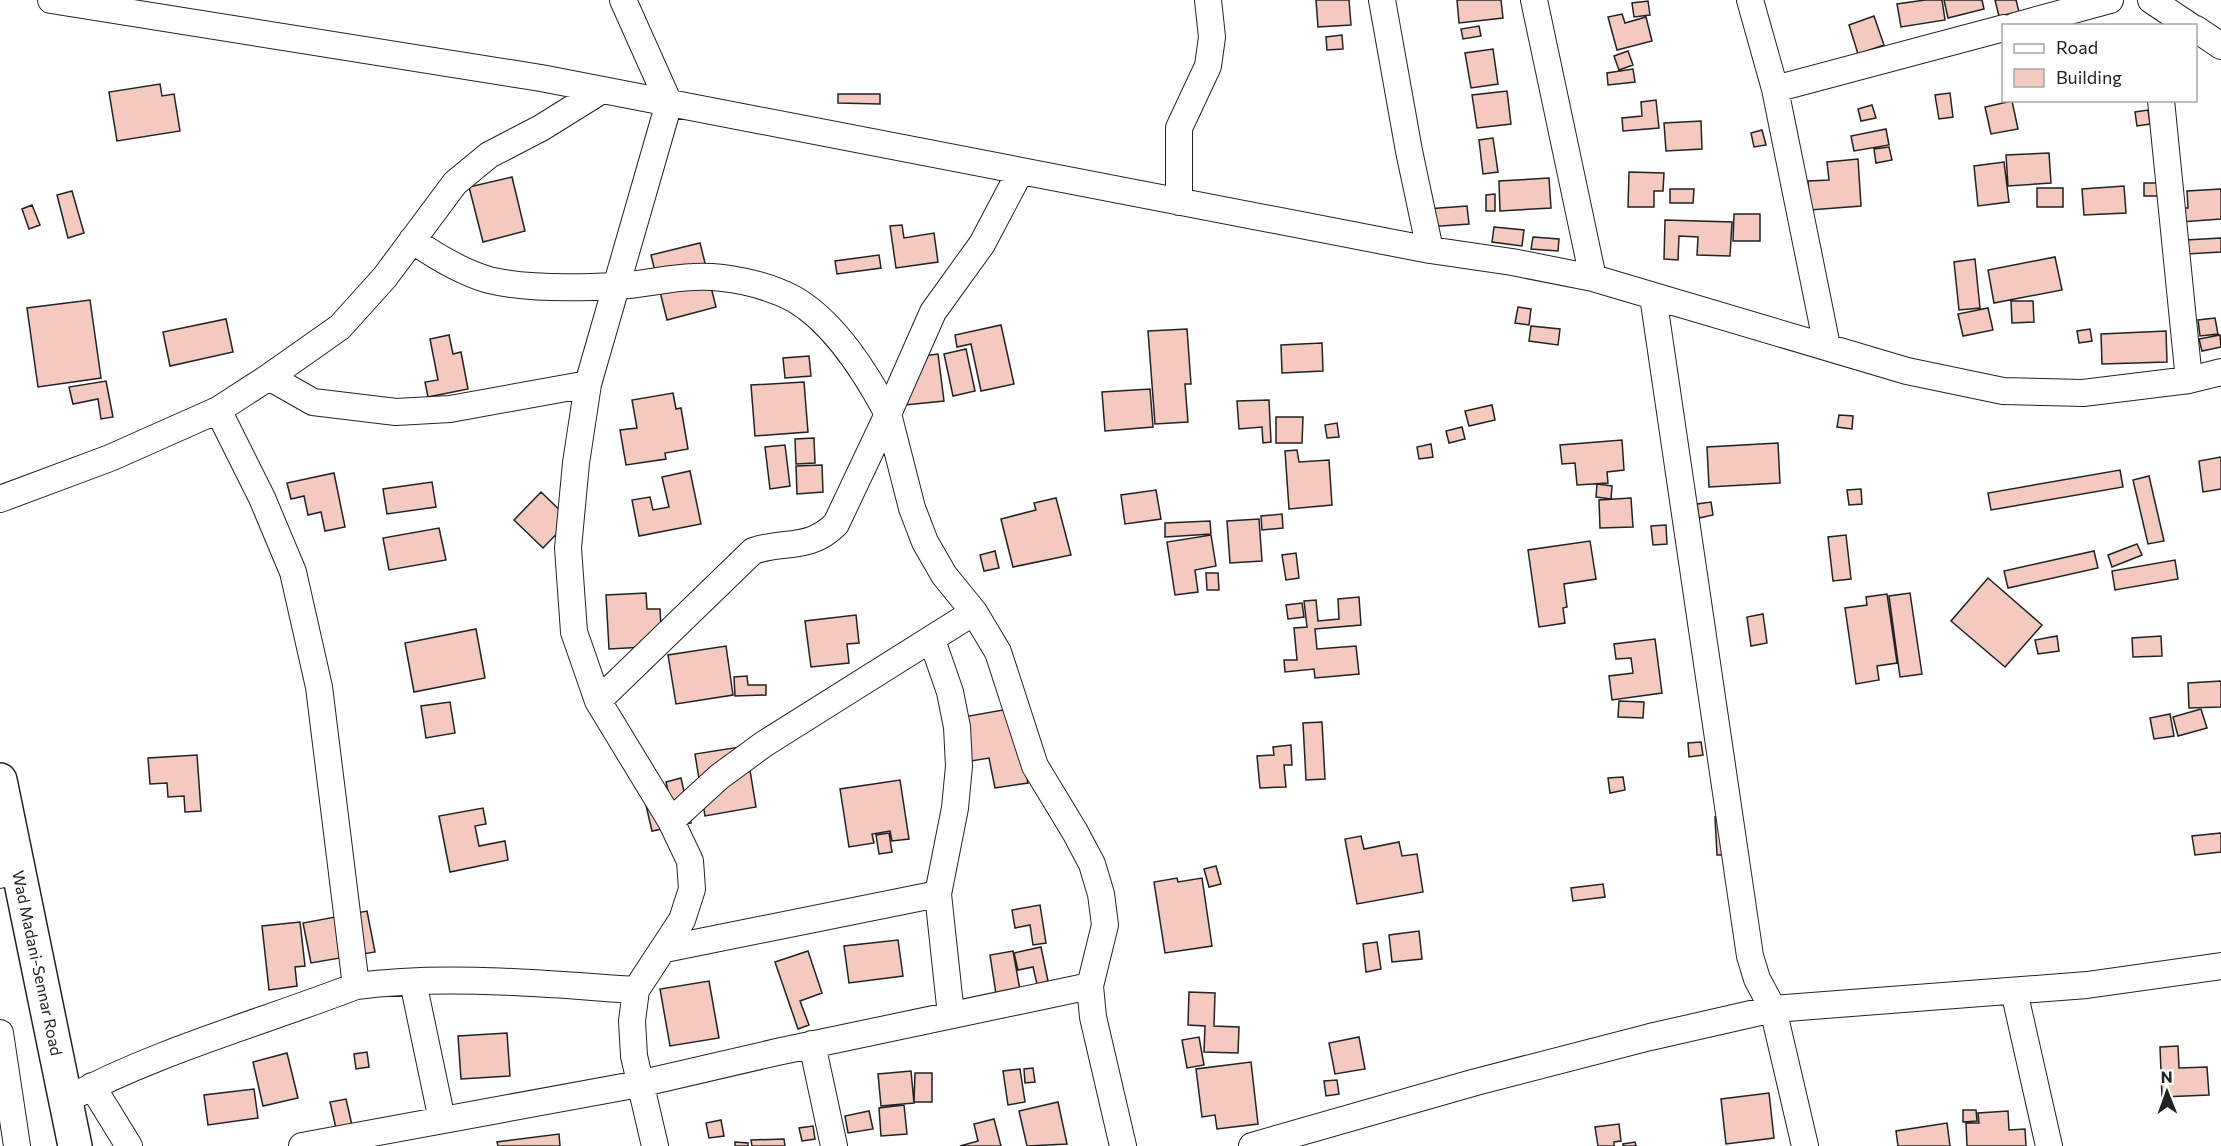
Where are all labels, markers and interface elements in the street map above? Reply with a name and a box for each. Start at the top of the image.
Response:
legend [2002,24,2197,102]
text: Road [2056,36,2098,58]
text: Building [2056,66,2122,88]
street label: Wad Madani-Sennar Road [9,869,67,1057]
north arrow [2137,1062,2197,1122]
text: N [2161,1067,2173,1086]

